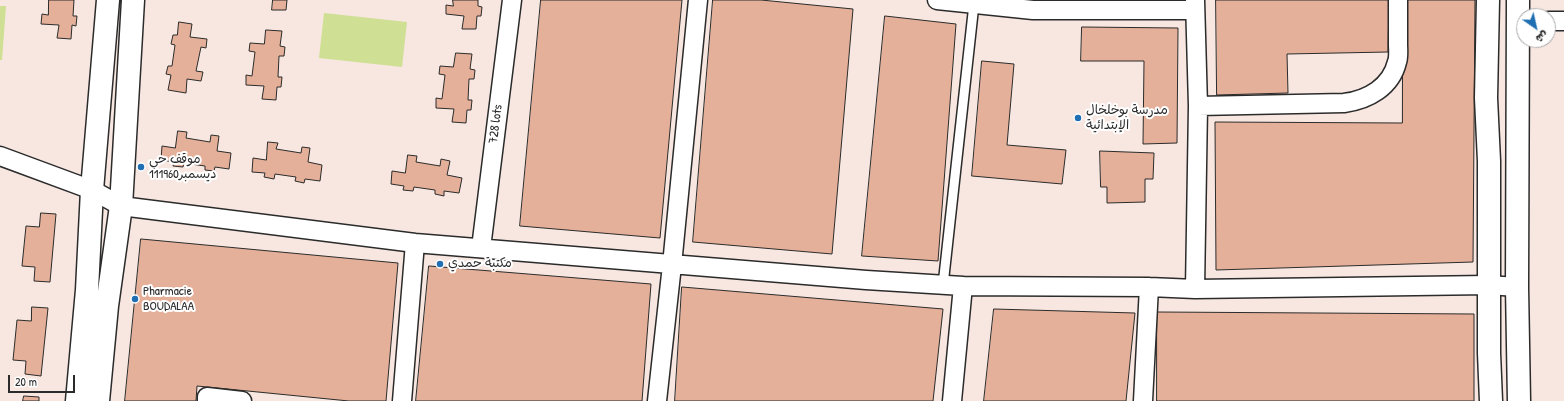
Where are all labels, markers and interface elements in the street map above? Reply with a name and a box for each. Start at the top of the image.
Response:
north arrow [1516,8,1556,48]
text: ش [1533,28,1551,46]
place label: مدرسة بوخلخال الإبتدائية [1086,103,1168,134]
street label: 728 lots [486,104,506,144]
marker: مدرسة بوخلخال الإبتدائية [1073,113,1083,123]
place label: موقف حي 11ديسمبر1960 [149,152,217,183]
marker: موقف حي 11ديسمبر1960 [136,162,146,172]
place label: مكتبة حمدي [448,256,512,272]
marker: مكتبة حمدي [435,259,445,269]
place label: Pharmacie BOUDALAA [143,284,194,315]
marker: Pharmacie BOUDALAA [130,294,140,304]
scale bar [10,367,77,393]
text: 20 m [15,373,37,390]

